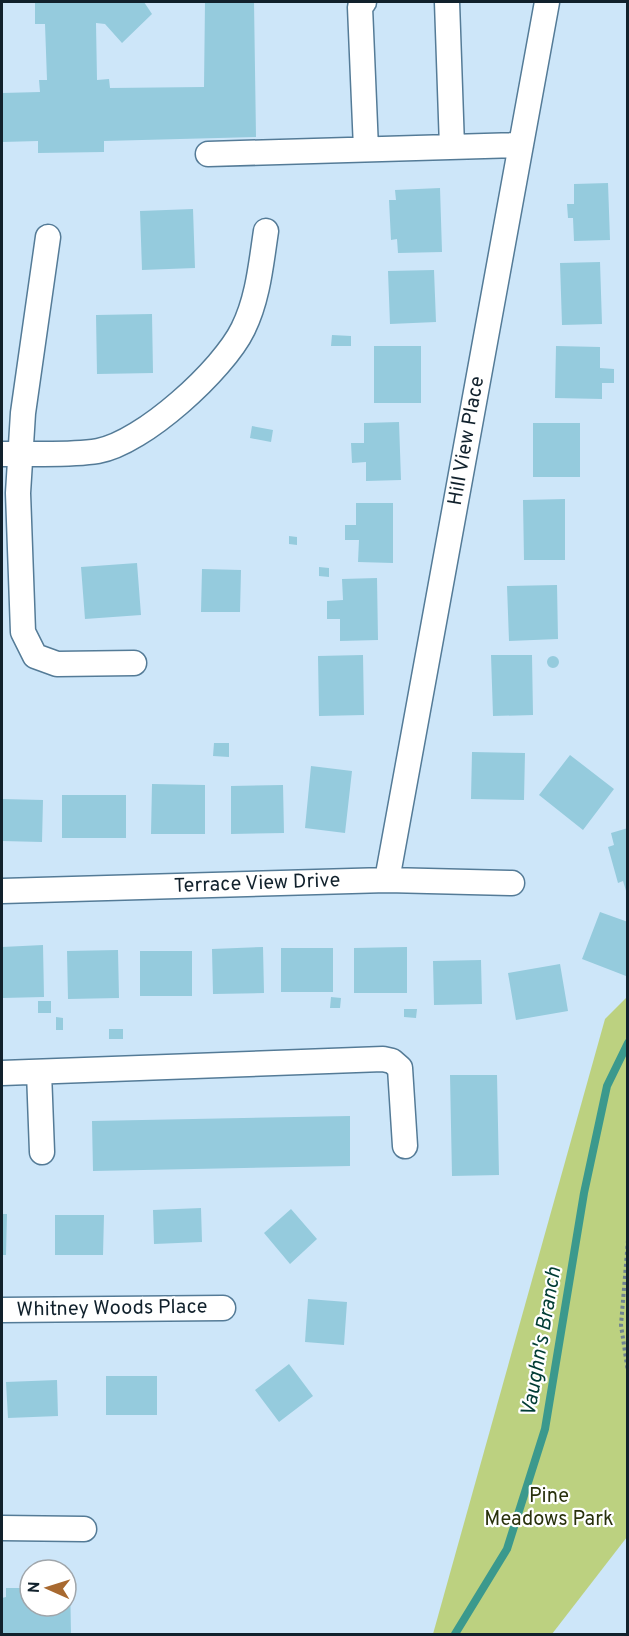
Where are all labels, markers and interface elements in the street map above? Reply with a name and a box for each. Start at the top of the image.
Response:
street label: Hill View Place [443,374,491,508]
street label: Terrace View Drive [173,868,341,900]
water label: Vaughn's Branch [516,1264,569,1419]
street label: Whitney Woods Place [16,1294,208,1324]
park label: Pine Meadows Park [484,1484,614,1533]
north arrow [18,1558,78,1618]
text: N [25,1581,45,1594]

